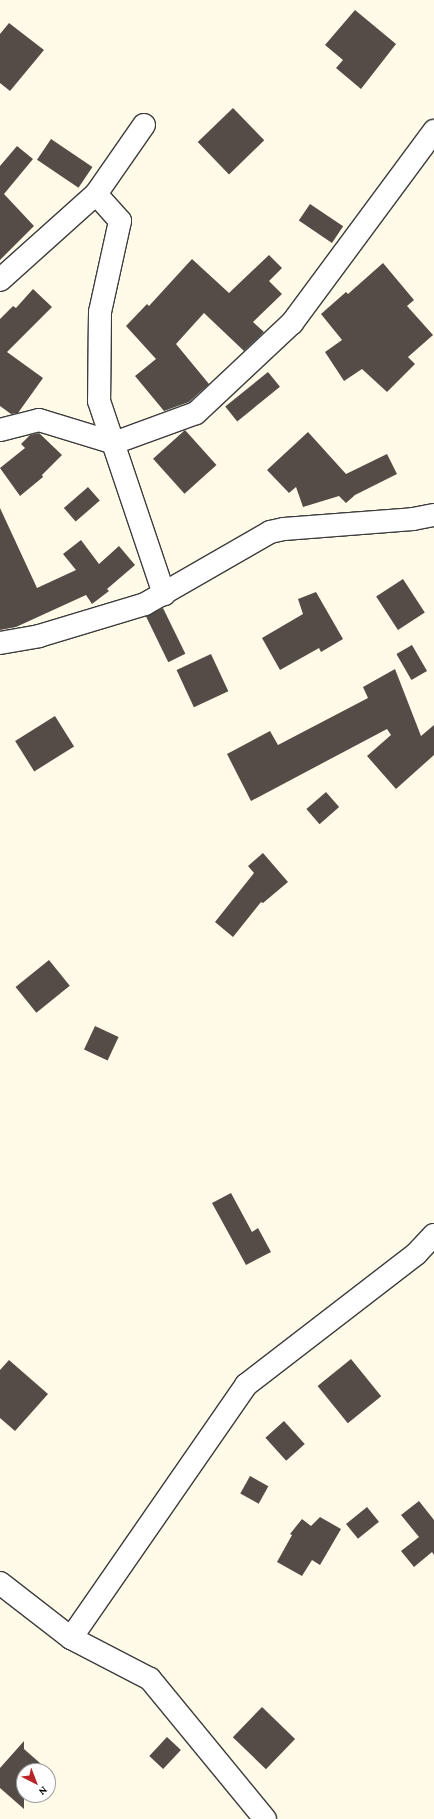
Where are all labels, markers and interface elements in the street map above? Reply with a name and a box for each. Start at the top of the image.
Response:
north arrow [16,1763,56,1803]
text: N [37,1784,50,1798]

